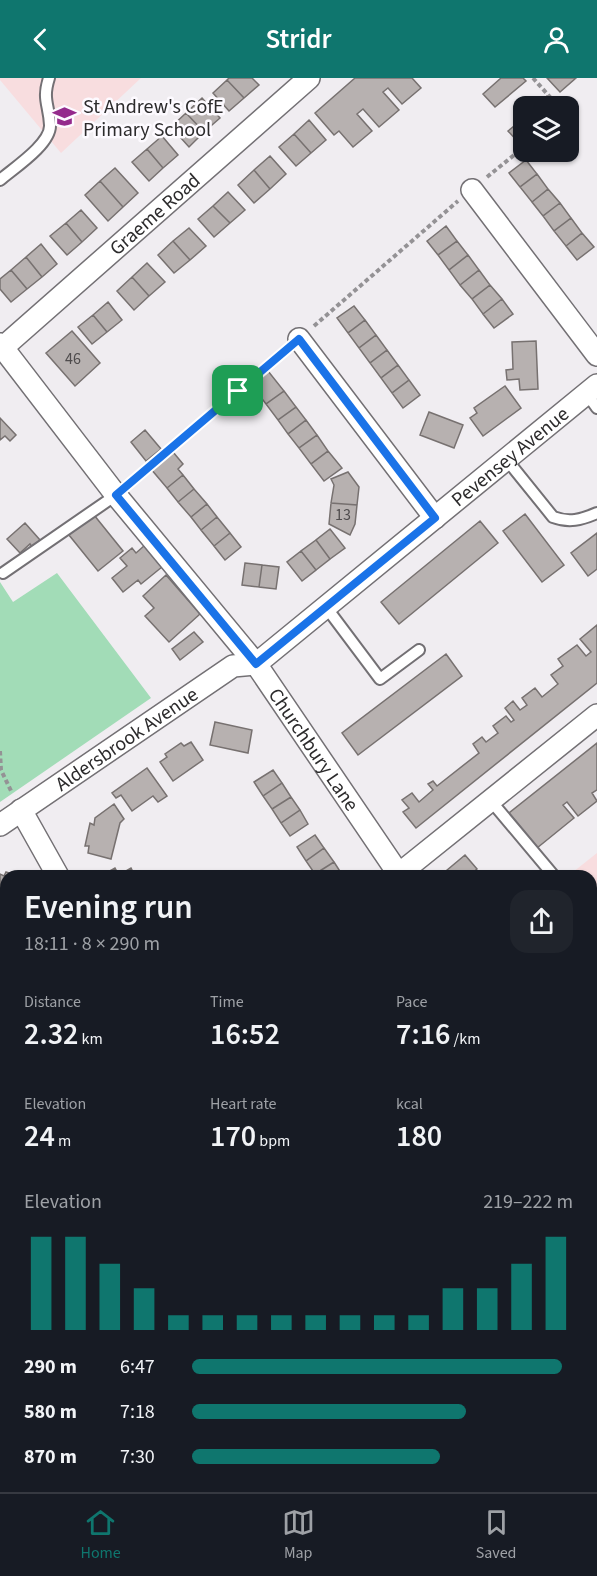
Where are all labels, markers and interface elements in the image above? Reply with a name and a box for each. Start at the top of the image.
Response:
text: Stridr [265,20,332,59]
icon: back [24,23,57,56]
icon: person [540,23,573,56]
place label: St Andrew's CofE Primary School [83,93,224,144]
map controls [513,96,579,162]
button: layers [513,96,579,162]
school or university icon: St Andrew's CofE Primary School [52,104,78,130]
street label: Graeme Road [104,167,207,262]
house number: 46 [65,348,81,370]
pin [212,365,263,416]
icon: arrive [221,374,254,407]
street label: Pevensey Avenue [446,401,575,514]
house number: 13 [335,504,351,526]
street label: Aldersbrook Avenue [50,681,204,798]
street label: Churchbury Lane [261,683,365,817]
text: Evening run [24,884,193,931]
button: share [510,890,573,953]
text: 18:11 · 8 × 290 m [24,930,160,958]
text: Distance [24,991,81,1013]
text: Time [210,991,244,1013]
text: Pace [396,991,427,1013]
text: 2.32 [24,1013,78,1056]
text: 16:52 [210,1013,280,1056]
text: 7:16 [396,1013,450,1056]
text: km [78,1028,103,1050]
text: /km [450,1028,480,1050]
text: Elevation [24,1093,86,1115]
text: Heart rate [210,1093,277,1115]
text: kcal [396,1093,423,1115]
text: 24 [24,1115,55,1158]
text: 170 [210,1115,256,1158]
text: 180 [396,1115,442,1158]
text: m [55,1130,71,1152]
text: bpm [256,1130,290,1152]
text: Elevation [24,1188,102,1216]
text: 219–222 m [483,1188,573,1216]
text: 290 m [24,1353,77,1381]
text: 6:47 [120,1353,155,1381]
text: 580 m [24,1398,77,1426]
text: 7:18 [120,1398,155,1426]
text: 870 m [24,1443,77,1471]
text: 7:30 [120,1443,155,1471]
tab: Home [80,1506,121,1564]
tab: Map [282,1506,315,1564]
tab: Saved [476,1506,517,1564]

